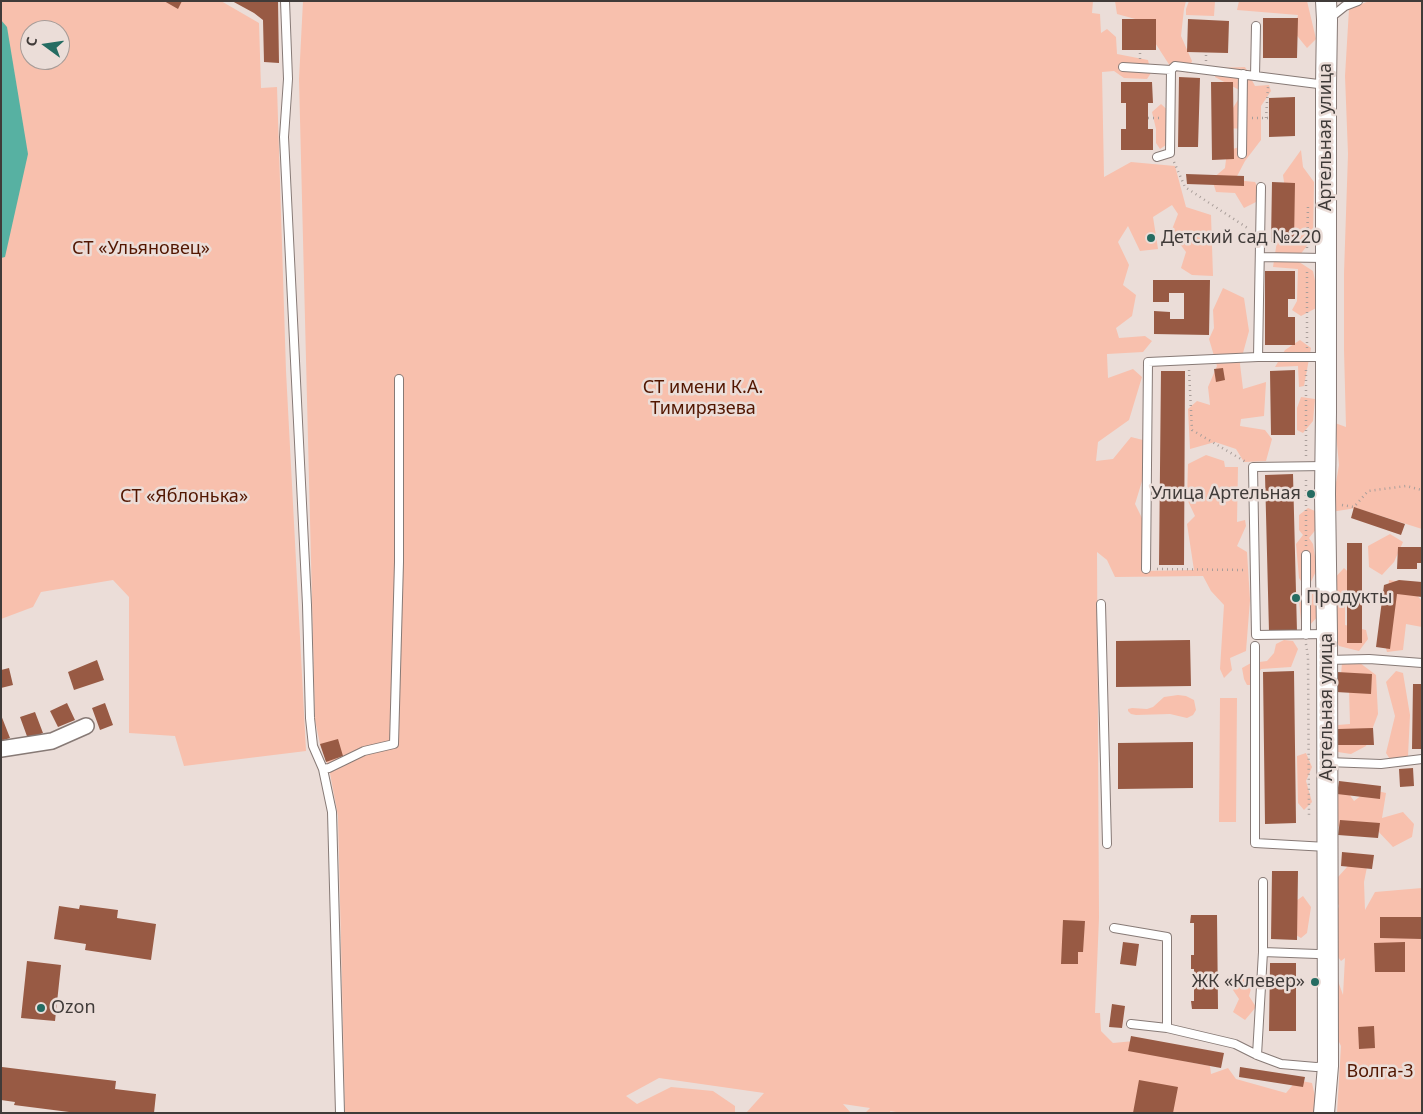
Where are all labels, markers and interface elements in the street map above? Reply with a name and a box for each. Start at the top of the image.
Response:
north arrow [20,20,70,70]
text: С [21,35,41,48]
street label: Артельная улица [1315,63,1337,211]
place label: Детский сад №220 [1161,227,1321,249]
marker: Детский сад №220 [1145,232,1157,244]
park label: СТ «Ульяновец» [72,238,210,260]
park label: СТ имени К.А. Тимирязева [643,377,763,419]
place label: Улица Артельная [1151,483,1301,505]
park label: СТ «Яблонька» [120,486,248,508]
marker: Улица Артельная [1305,488,1317,500]
place label: Продукты [1306,587,1392,609]
marker: Продукты [1290,592,1302,604]
street label: Артельная улица [1316,633,1338,781]
place label: ЖК «Клевер» [1192,971,1305,993]
marker: ЖК «Клевер» [1309,976,1321,988]
place label: Ozon [51,997,96,1019]
marker: Ozon [35,1002,47,1014]
park label: Волга-3 [1347,1061,1413,1083]

